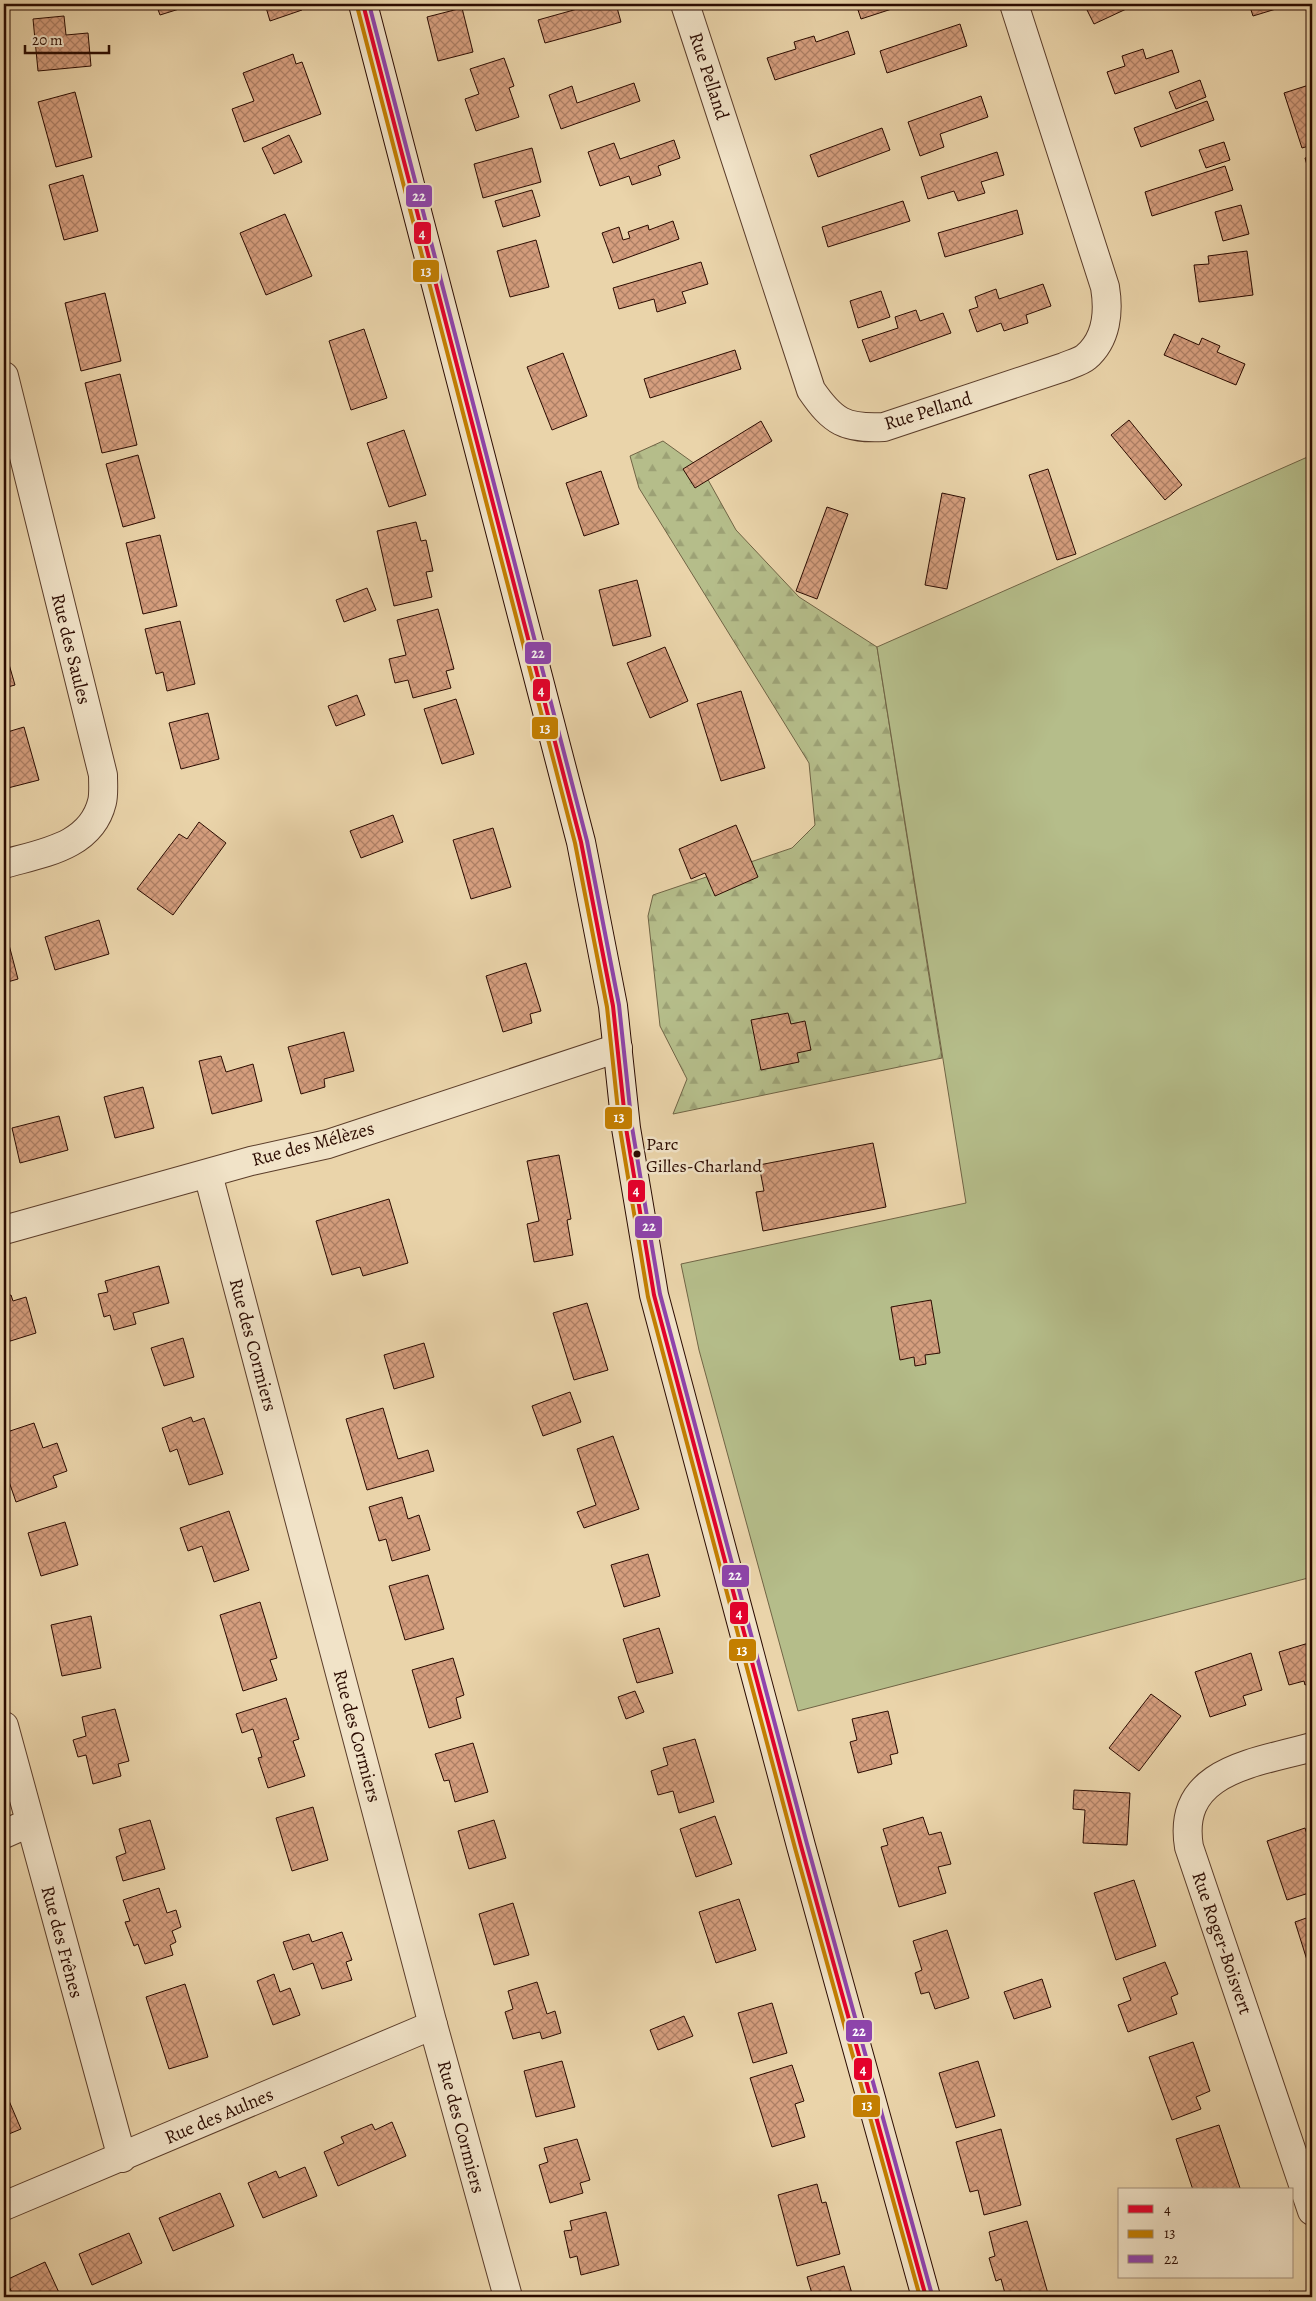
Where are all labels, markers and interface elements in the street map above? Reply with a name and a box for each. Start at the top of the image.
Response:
scale bar [25,22,109,54]
street label: Rue Pelland [683,29,736,124]
text: 20 m [32,30,63,50]
line badge: 22 [405,184,433,208]
text: 22 [412,187,426,206]
line badge: 4 [413,221,432,245]
text: 4 [419,224,426,243]
line badge: 13 [412,259,440,283]
text: 13 [420,262,432,281]
street label: Rue Pelland [881,385,976,437]
street label: Rue des Saules [45,591,97,707]
line badge: 22 [524,641,552,665]
text: 22 [531,644,545,663]
line badge: 4 [532,678,551,702]
text: 4 [538,681,545,700]
line badge: 13 [531,716,559,740]
text: 13 [539,719,551,738]
line badge: 13 [604,1106,633,1130]
text: 13 [613,1108,625,1127]
street label: Rue des Mélèzes [249,1115,377,1173]
place label: Parc Gilles-Charland [646,1132,762,1178]
marker: Parc Gilles-Charland [632,1149,642,1159]
line badge: 4 [627,1179,646,1203]
text: 4 [633,1181,640,1200]
line badge: 22 [634,1215,663,1239]
text: 22 [642,1217,656,1236]
street label: Rue des Cormiers [223,1276,283,1414]
line badge: 22 [721,1564,750,1588]
text: 22 [728,1566,742,1585]
line badge: 4 [729,1601,749,1625]
text: 4 [736,1604,743,1623]
line badge: 13 [728,1638,757,1662]
text: 13 [736,1641,748,1660]
street label: Rue des Cormiers [327,1667,387,1805]
street label: Rue Roger-Boisvert [1185,1868,1259,2018]
street label: Rue des Frênes [35,1883,89,2001]
line badge: 22 [845,2019,873,2043]
text: 22 [852,2022,866,2041]
line badge: 4 [853,2057,873,2081]
street label: Rue des Cormiers [431,2058,491,2196]
text: 4 [860,2060,867,2079]
street label: Rue des Aulnes [161,2081,277,2151]
line badge: 13 [852,2094,881,2118]
text: 13 [861,2096,873,2115]
legend [1118,2188,1294,2278]
text: 4 [1164,2199,1171,2219]
text: 13 [1164,2223,1175,2243]
text: 22 [1164,2249,1178,2269]

